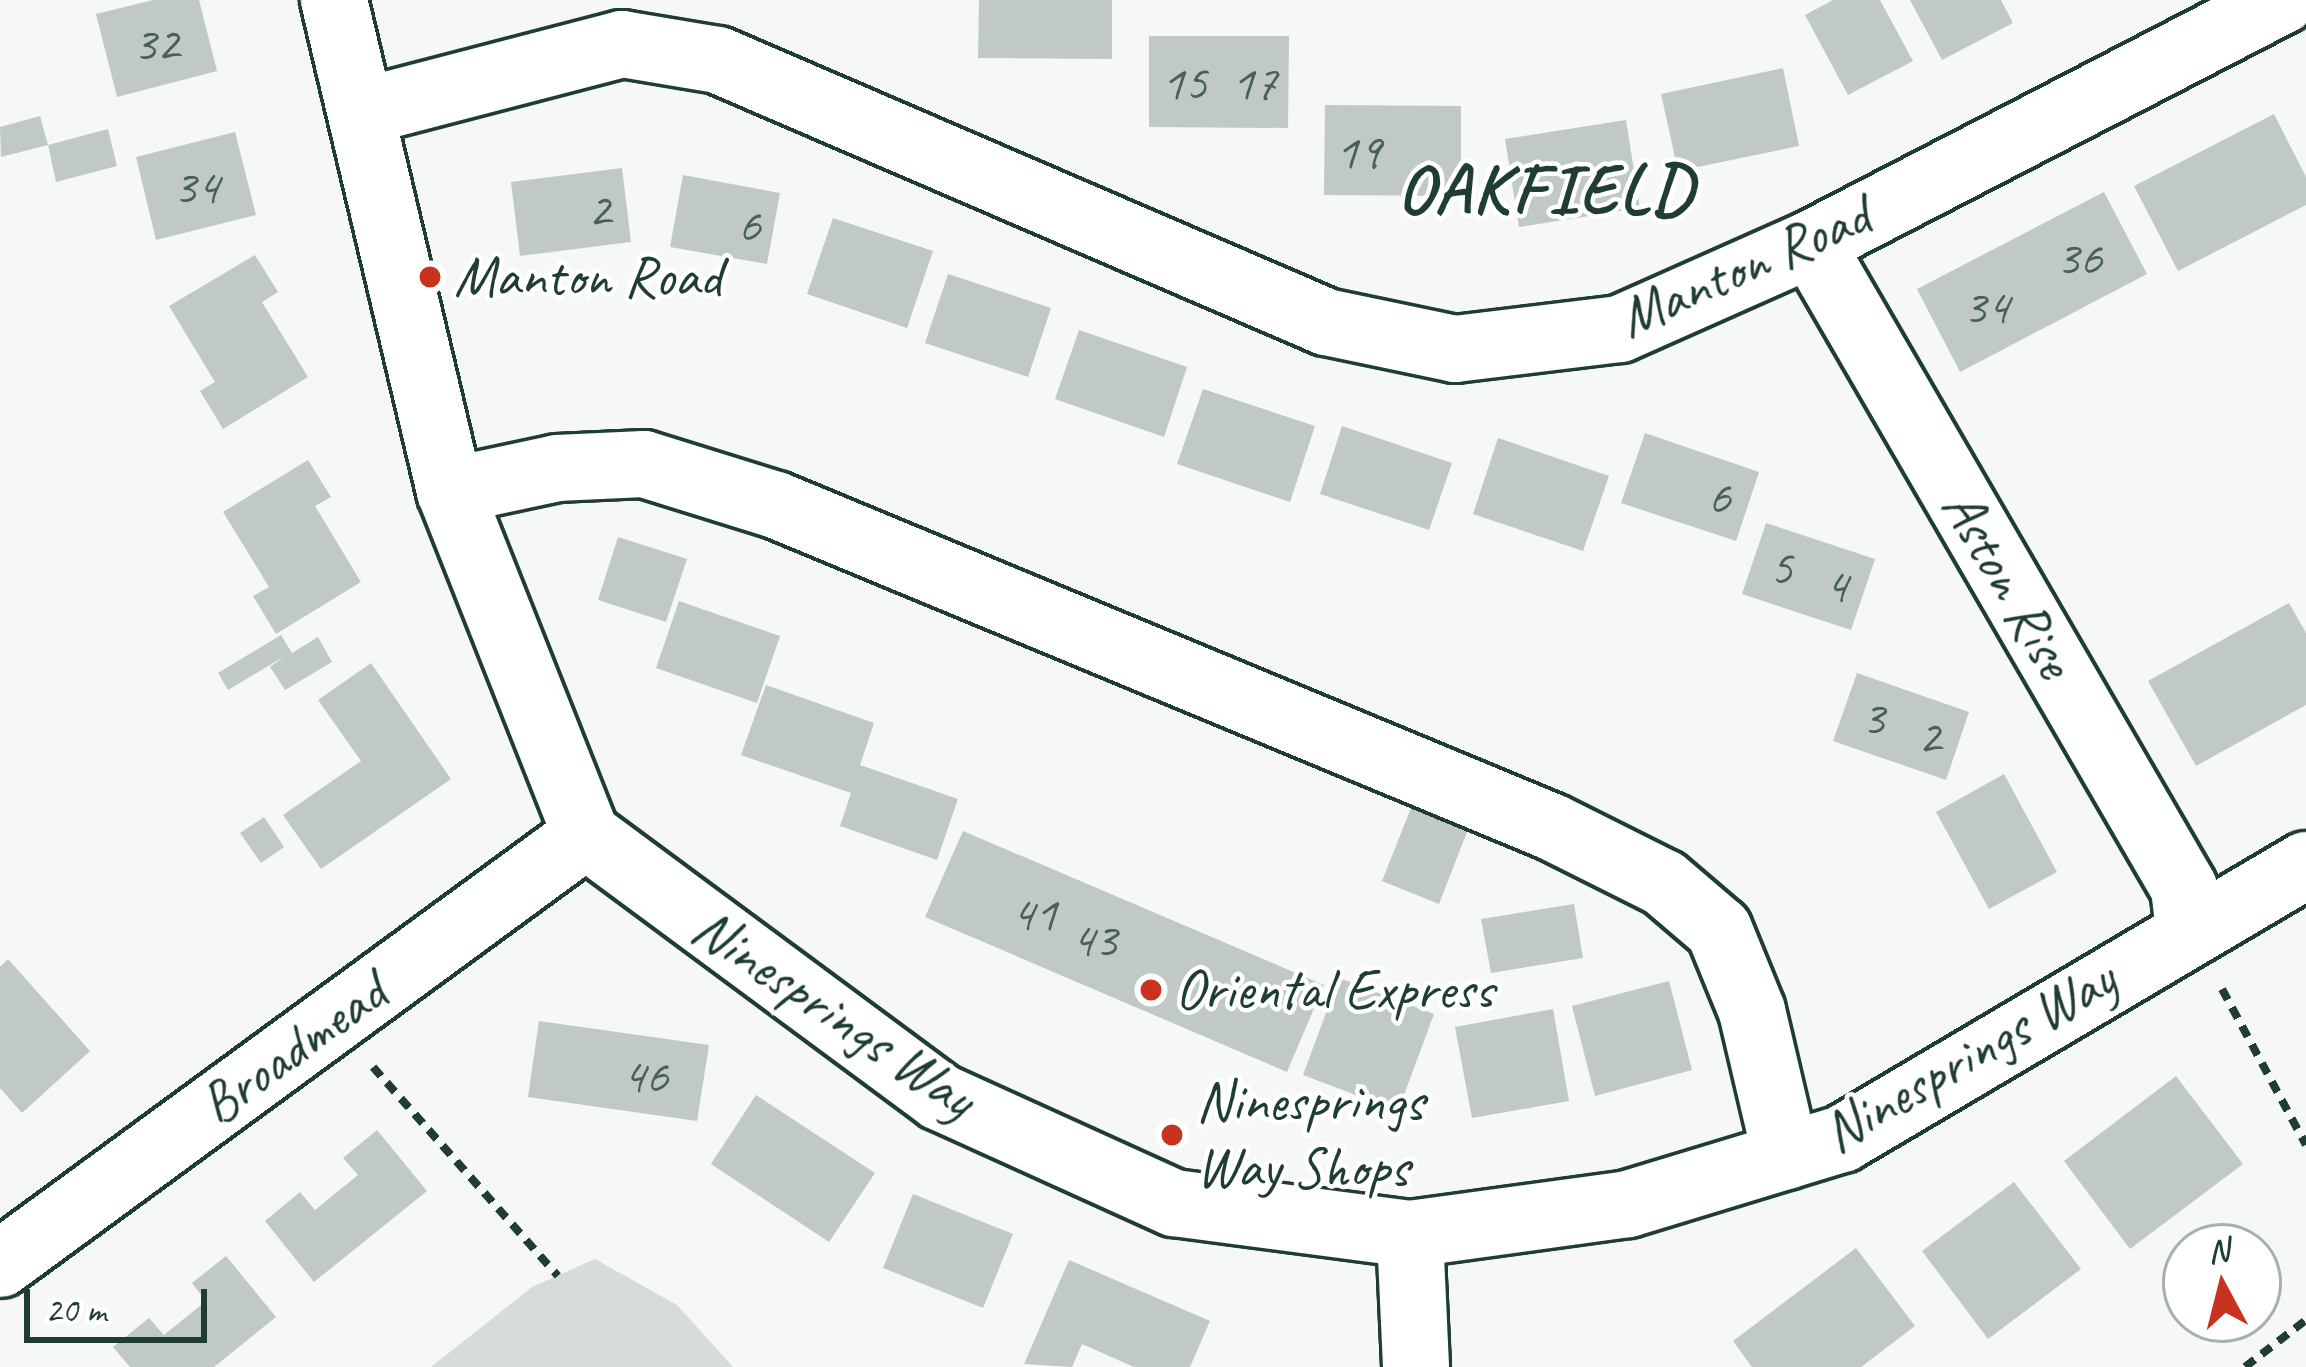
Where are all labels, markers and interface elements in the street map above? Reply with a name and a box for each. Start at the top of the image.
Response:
house number: 32 [133,12,179,74]
house number: 15 [1161,51,1207,113]
house number: 17 [1231,51,1277,113]
house number: 19 [1335,120,1381,182]
district label: OAKFIELD [1398,149,1694,231]
house number: 34 [173,155,219,217]
house number: 2 [588,178,610,240]
street label: Manton Road [1609,182,1879,352]
house number: 6 [738,193,760,255]
house number: 36 [2056,226,2102,288]
place label: Manton Road [454,243,719,311]
marker: Manton Road [417,264,443,290]
house number: 34 [1963,275,2009,337]
house number: 6 [1708,465,1730,527]
street label: Aston Rise [1927,478,2089,690]
house number: 5 [1770,536,1792,598]
house number: 4 [1825,554,1847,616]
house number: 3 [1862,686,1884,748]
house number: 2 [1918,705,1940,767]
house number: 41 [1011,882,1057,944]
street label: Ninesprings Way [680,894,988,1132]
house number: 43 [1071,908,1117,970]
street label: Ninesprings Way [1811,945,2127,1167]
place label: Oriental Express [1175,956,1494,1024]
street label: Broadmead [187,959,399,1139]
marker: Oriental Express [1138,977,1164,1003]
house number: 46 [622,1044,668,1106]
place label: Ninesprings Way Shops [1196,1068,1424,1202]
marker: Ninesprings Way Shops [1159,1122,1185,1148]
north arrow [2162,1223,2282,1343]
text: N [2205,1228,2231,1272]
scale bar [30,1265,213,1339]
text: 20 m [45,1287,106,1333]

